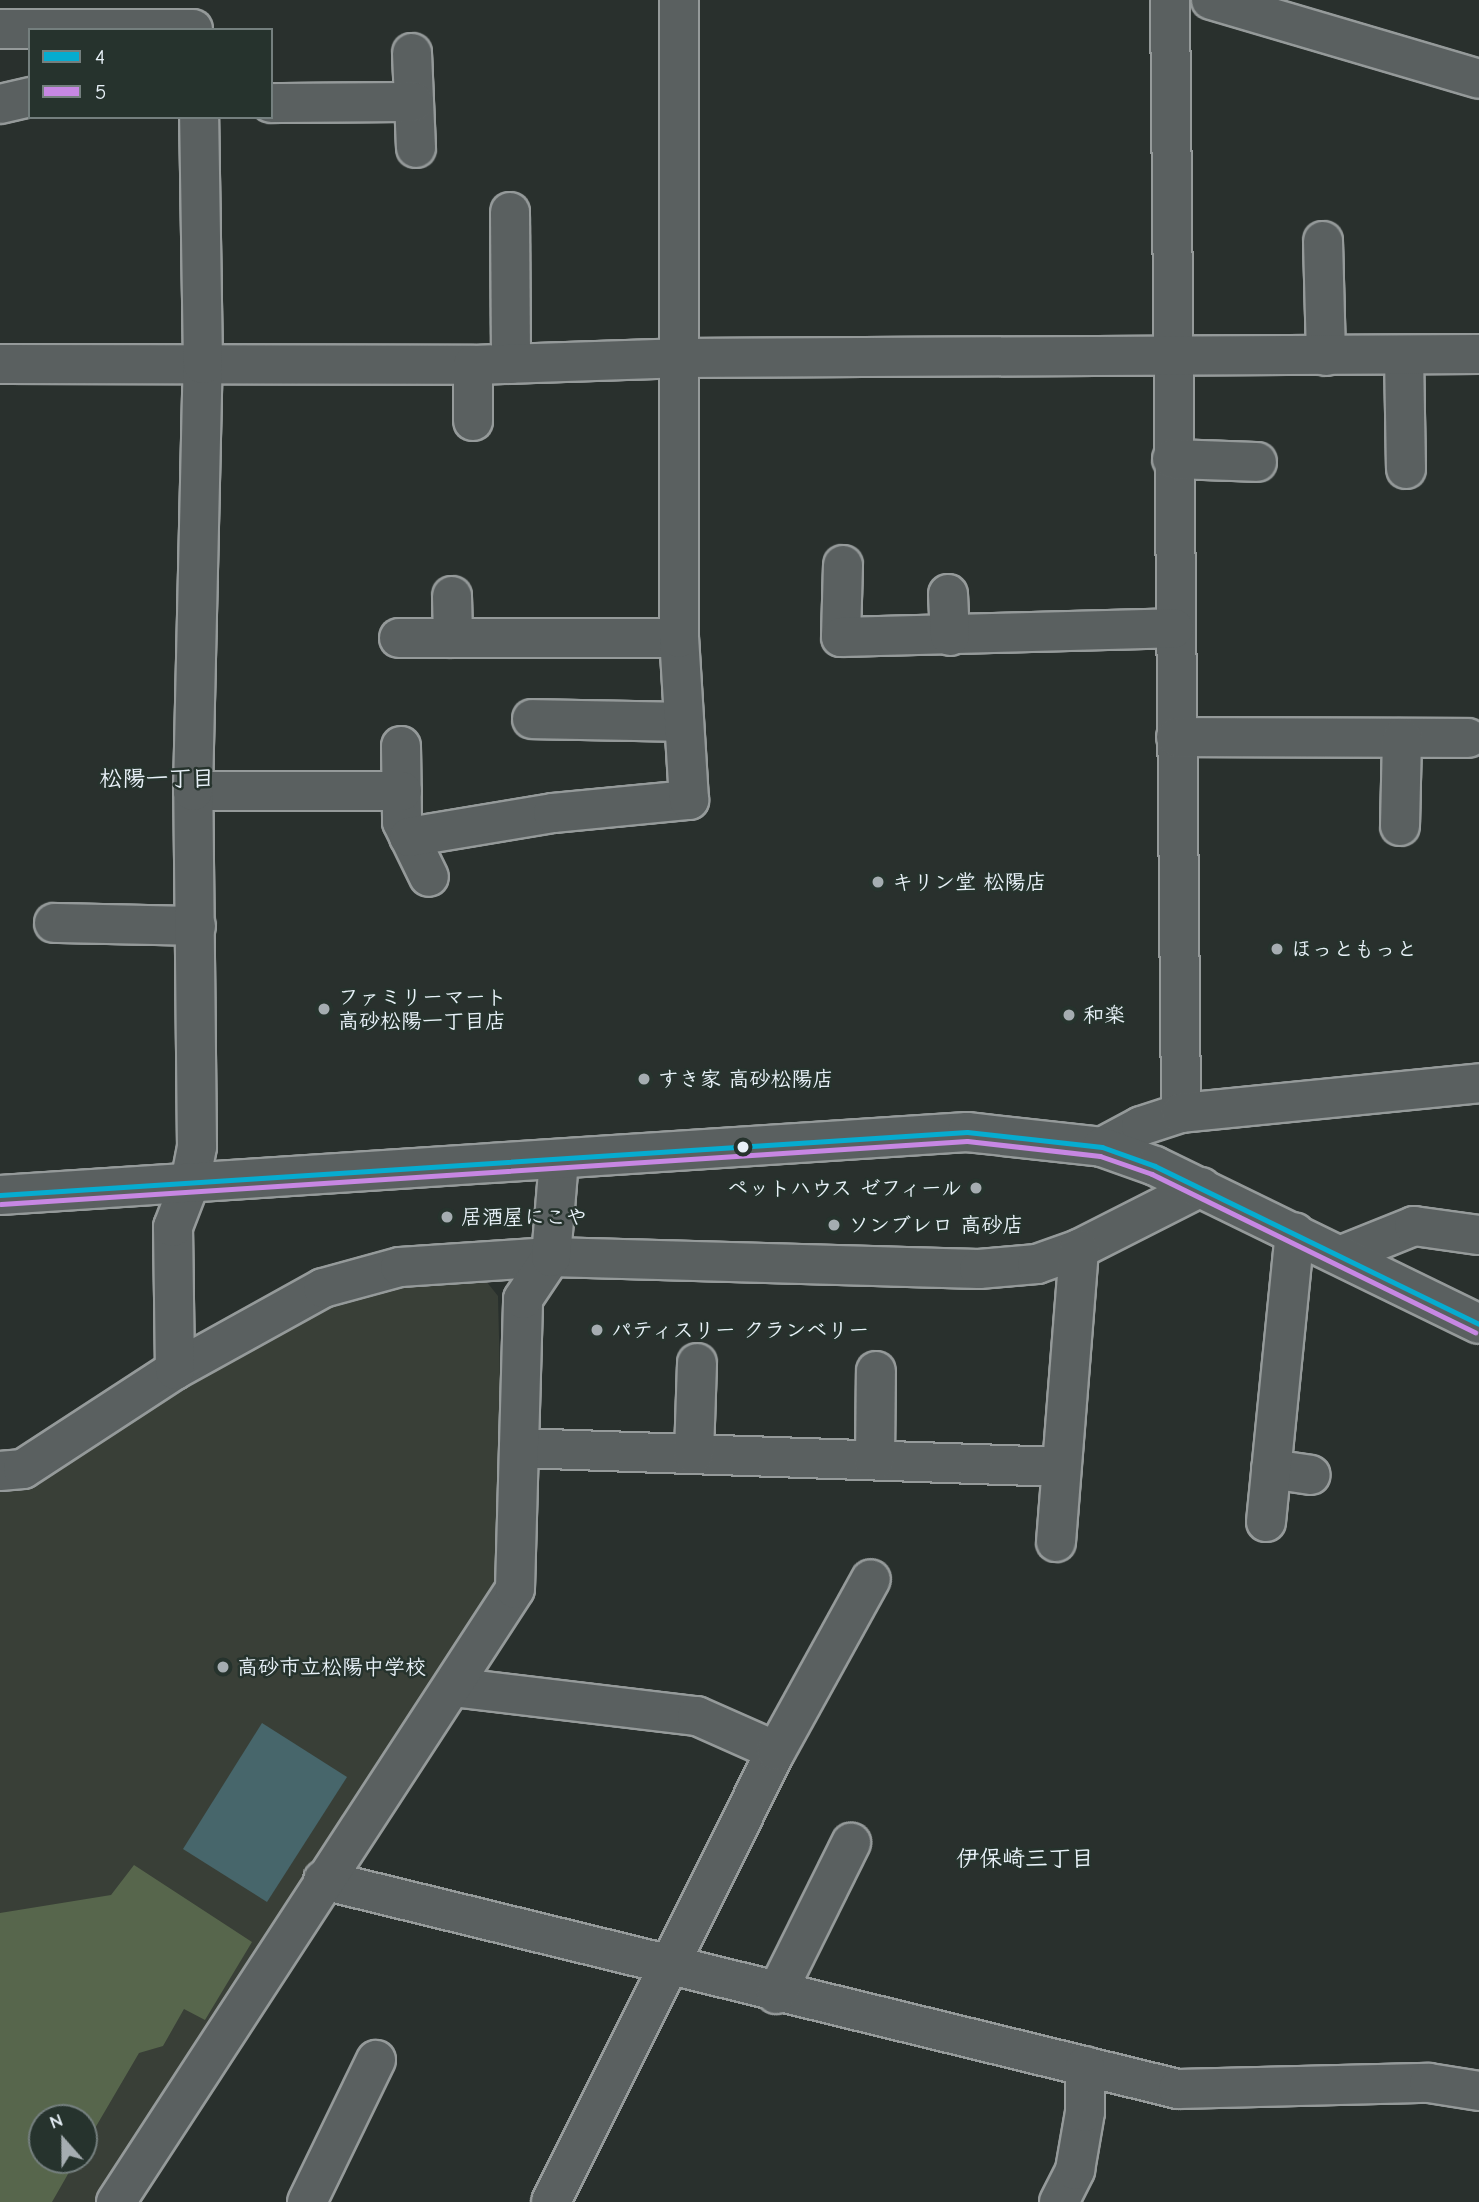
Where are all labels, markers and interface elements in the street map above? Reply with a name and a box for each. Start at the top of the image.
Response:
legend [28,28,273,119]
text: 4 [95,45,105,69]
text: 5 [95,80,106,104]
district label: 松陽一丁目 [100,765,214,793]
place label: キリン堂 松陽店 [892,869,1046,895]
marker: キリン堂 松陽店 [870,874,886,890]
place label: ほっともっと [1291,936,1417,962]
marker: ほっともっと [1269,941,1285,957]
place label: ファミリーマート 高砂松陽一丁目店 [338,984,506,1034]
marker: ファミリーマート 高砂松陽一丁目店 [316,1001,332,1017]
place label: 和楽 [1083,1002,1125,1028]
marker: 和楽 [1061,1007,1077,1023]
place label: すき家 高砂松陽店 [658,1066,833,1092]
marker: すき家 高砂松陽店 [636,1071,652,1087]
unlabelled marker [736,1140,750,1154]
place label: ペットハウス ゼフィール [724,1175,962,1201]
marker: ペットハウス ゼフィール [968,1180,984,1196]
place label: 居酒屋にこや [461,1204,587,1230]
marker: 居酒屋にこや [439,1209,455,1225]
place label: ソンブレロ 高砂店 [848,1212,1023,1238]
marker: ソンブレロ 高砂店 [826,1217,842,1233]
place label: パティスリー クランベリー [611,1317,870,1343]
marker: パティスリー クランベリー [589,1322,605,1338]
place label: 高砂市立松陽中学校 [237,1654,426,1680]
marker: 高砂市立松陽中学校 [215,1659,231,1675]
district label: 伊保崎三丁目 [956,1845,1094,1873]
north arrow [28,2104,98,2174]
text: N [46,2109,66,2134]

